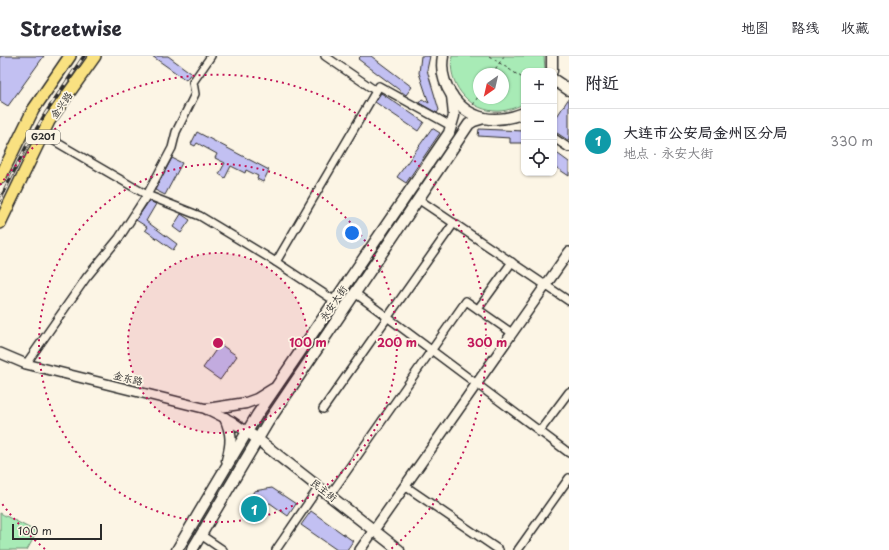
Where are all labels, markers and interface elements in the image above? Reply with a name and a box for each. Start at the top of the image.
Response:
text: Streetwise [20,14,122,42]
text: 地图 [741,17,769,38]
text: 路线 [791,17,819,38]
text: 收藏 [841,17,869,38]
north arrow [473,68,509,104]
map controls [521,68,557,176]
button: + [521,68,557,104]
text: 附近 [585,69,619,95]
street label: 金兴路 [46,88,75,121]
button: − [521,104,557,140]
text: 大连市公安局金州区分局 [623,120,788,143]
road number: G201 [26,130,60,144]
text: 1 [595,131,601,150]
text: 330 m [830,131,873,150]
button: locate [521,140,557,176]
text: 地点 · 永安大街 [623,143,713,162]
your location [342,223,362,243]
street label: 永安大街 [315,282,350,323]
text: 100 m [289,333,327,351]
text: 200 m [377,333,417,351]
text: 300 m [467,333,507,351]
centre of rings [211,336,225,350]
street label: 金东路 [112,367,144,388]
street label: 民主街 [308,474,341,505]
pin: 1 [241,494,267,524]
scale bar [12,522,102,541]
text: 100 m [18,522,52,539]

